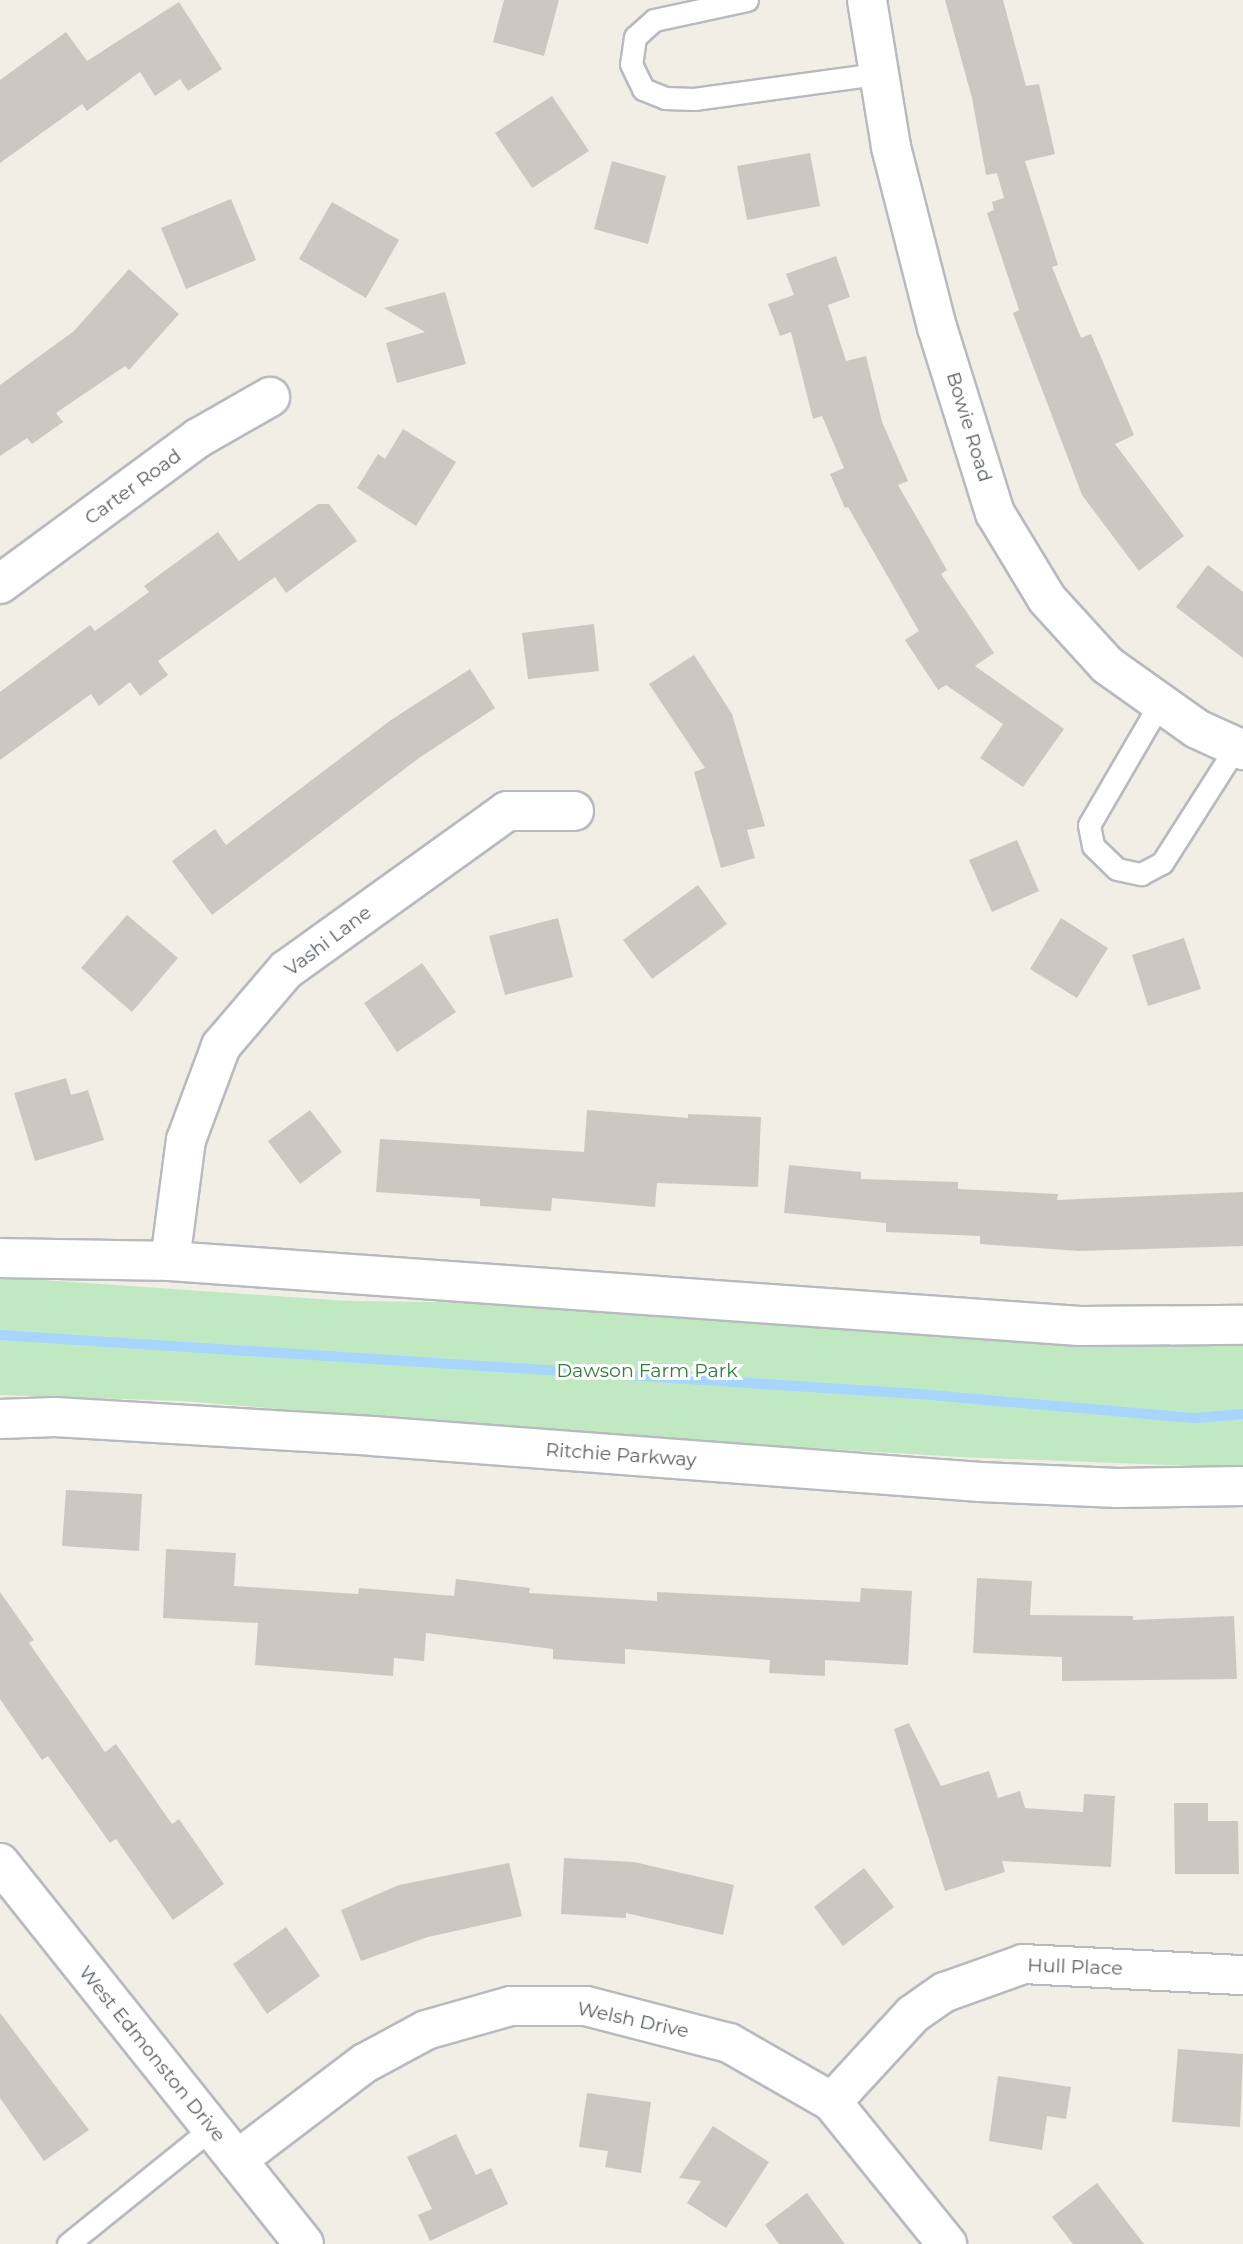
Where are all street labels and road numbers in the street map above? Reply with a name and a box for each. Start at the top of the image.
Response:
street label: Bowie Road [941,369,997,485]
street label: Carter Road [80,444,186,530]
street label: Vashi Lane [280,901,376,981]
street label: Ritchie Parkway [545,1438,697,1472]
street label: Hull Place [1027,1954,1123,1980]
street label: West Edmonston Drive [74,1961,230,2147]
street label: Welsh Drive [575,1997,691,2043]

